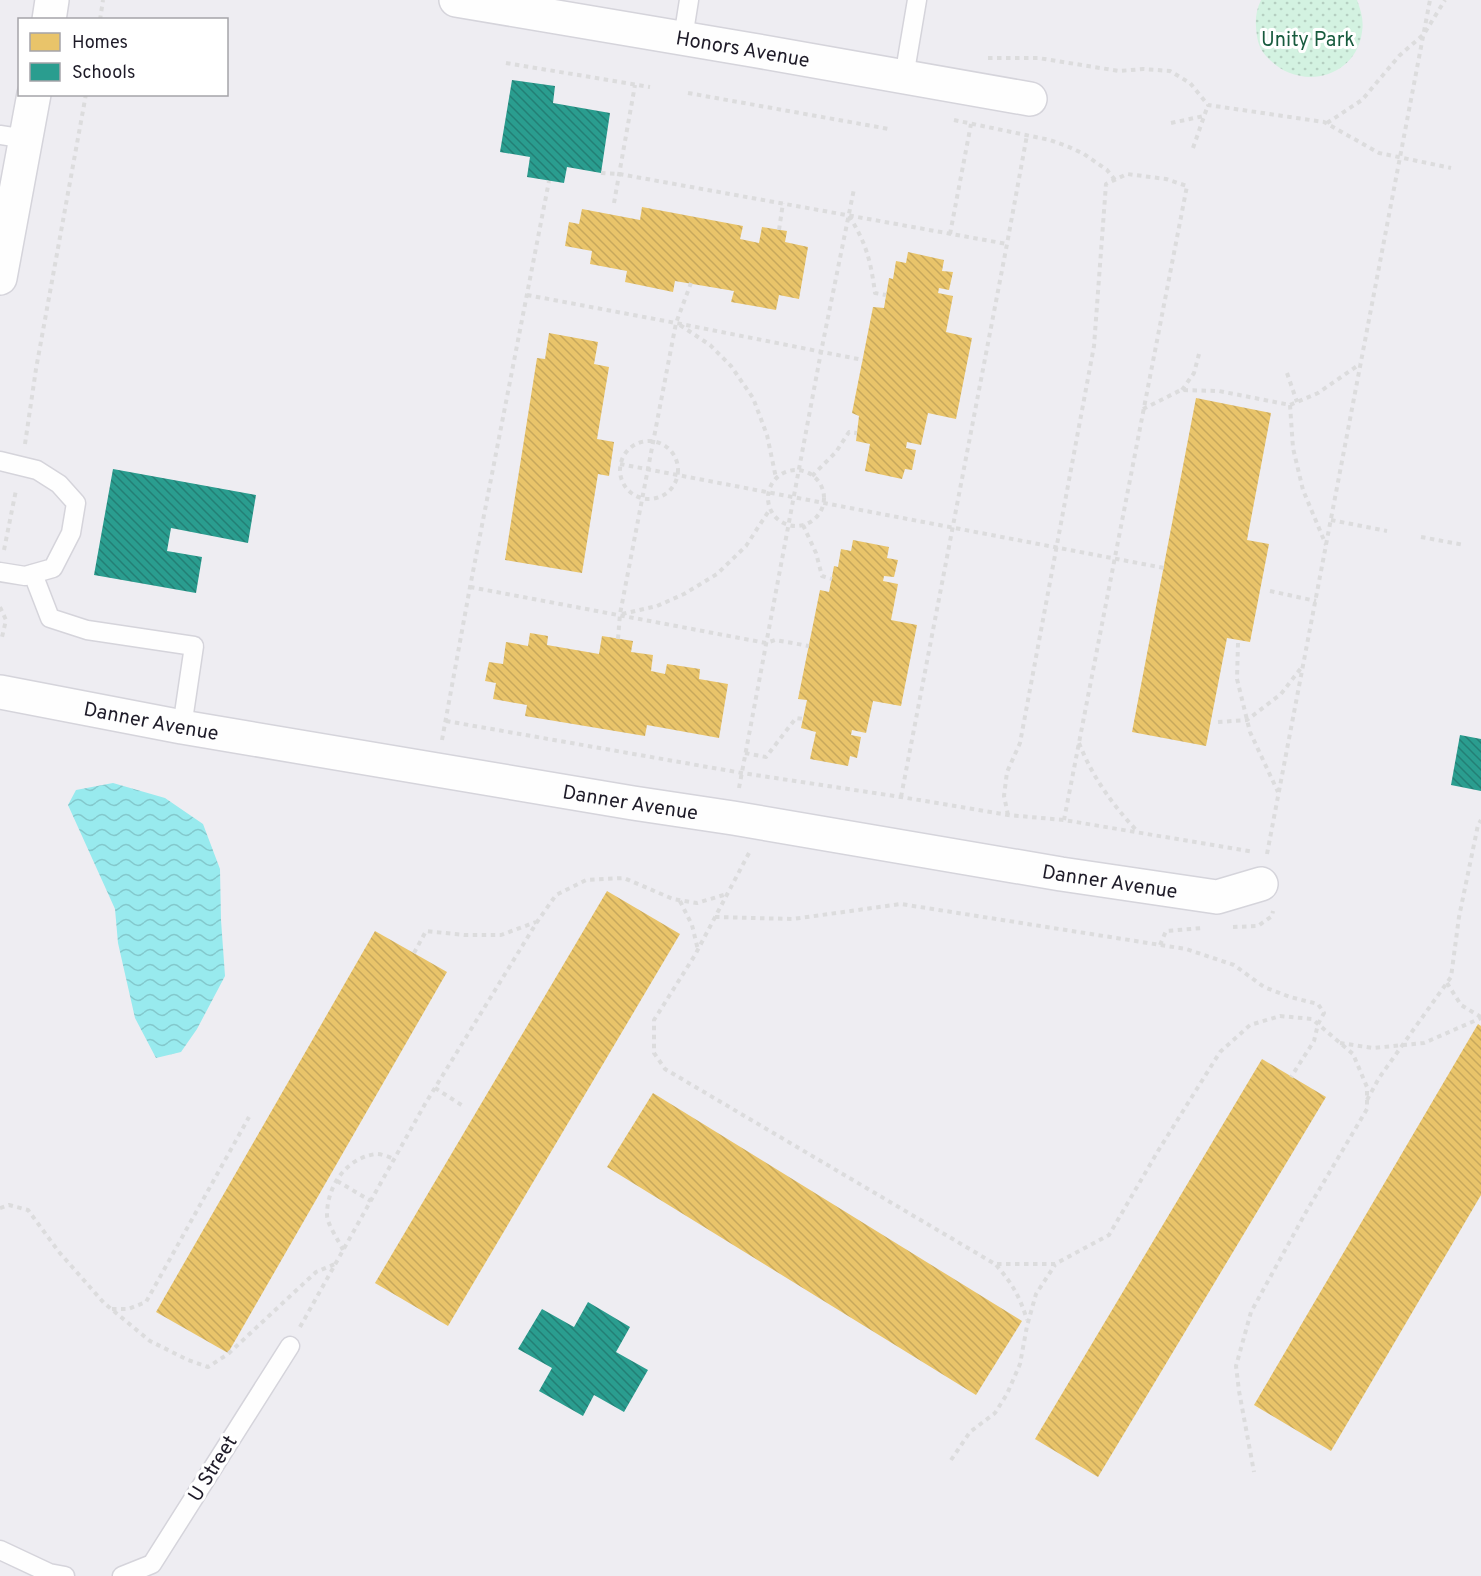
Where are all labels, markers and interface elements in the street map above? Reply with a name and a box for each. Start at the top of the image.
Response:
legend [18,18,228,96]
street label: Honors Avenue [674,26,812,75]
park label: Unity Park [1261,28,1355,54]
text: Homes [72,32,128,55]
text: Schools [72,62,135,85]
street label: Danner Avenue [81,697,220,748]
street label: Danner Avenue [560,780,700,828]
street label: Danner Avenue [1040,860,1179,906]
street label: U Street [183,1431,244,1507]

